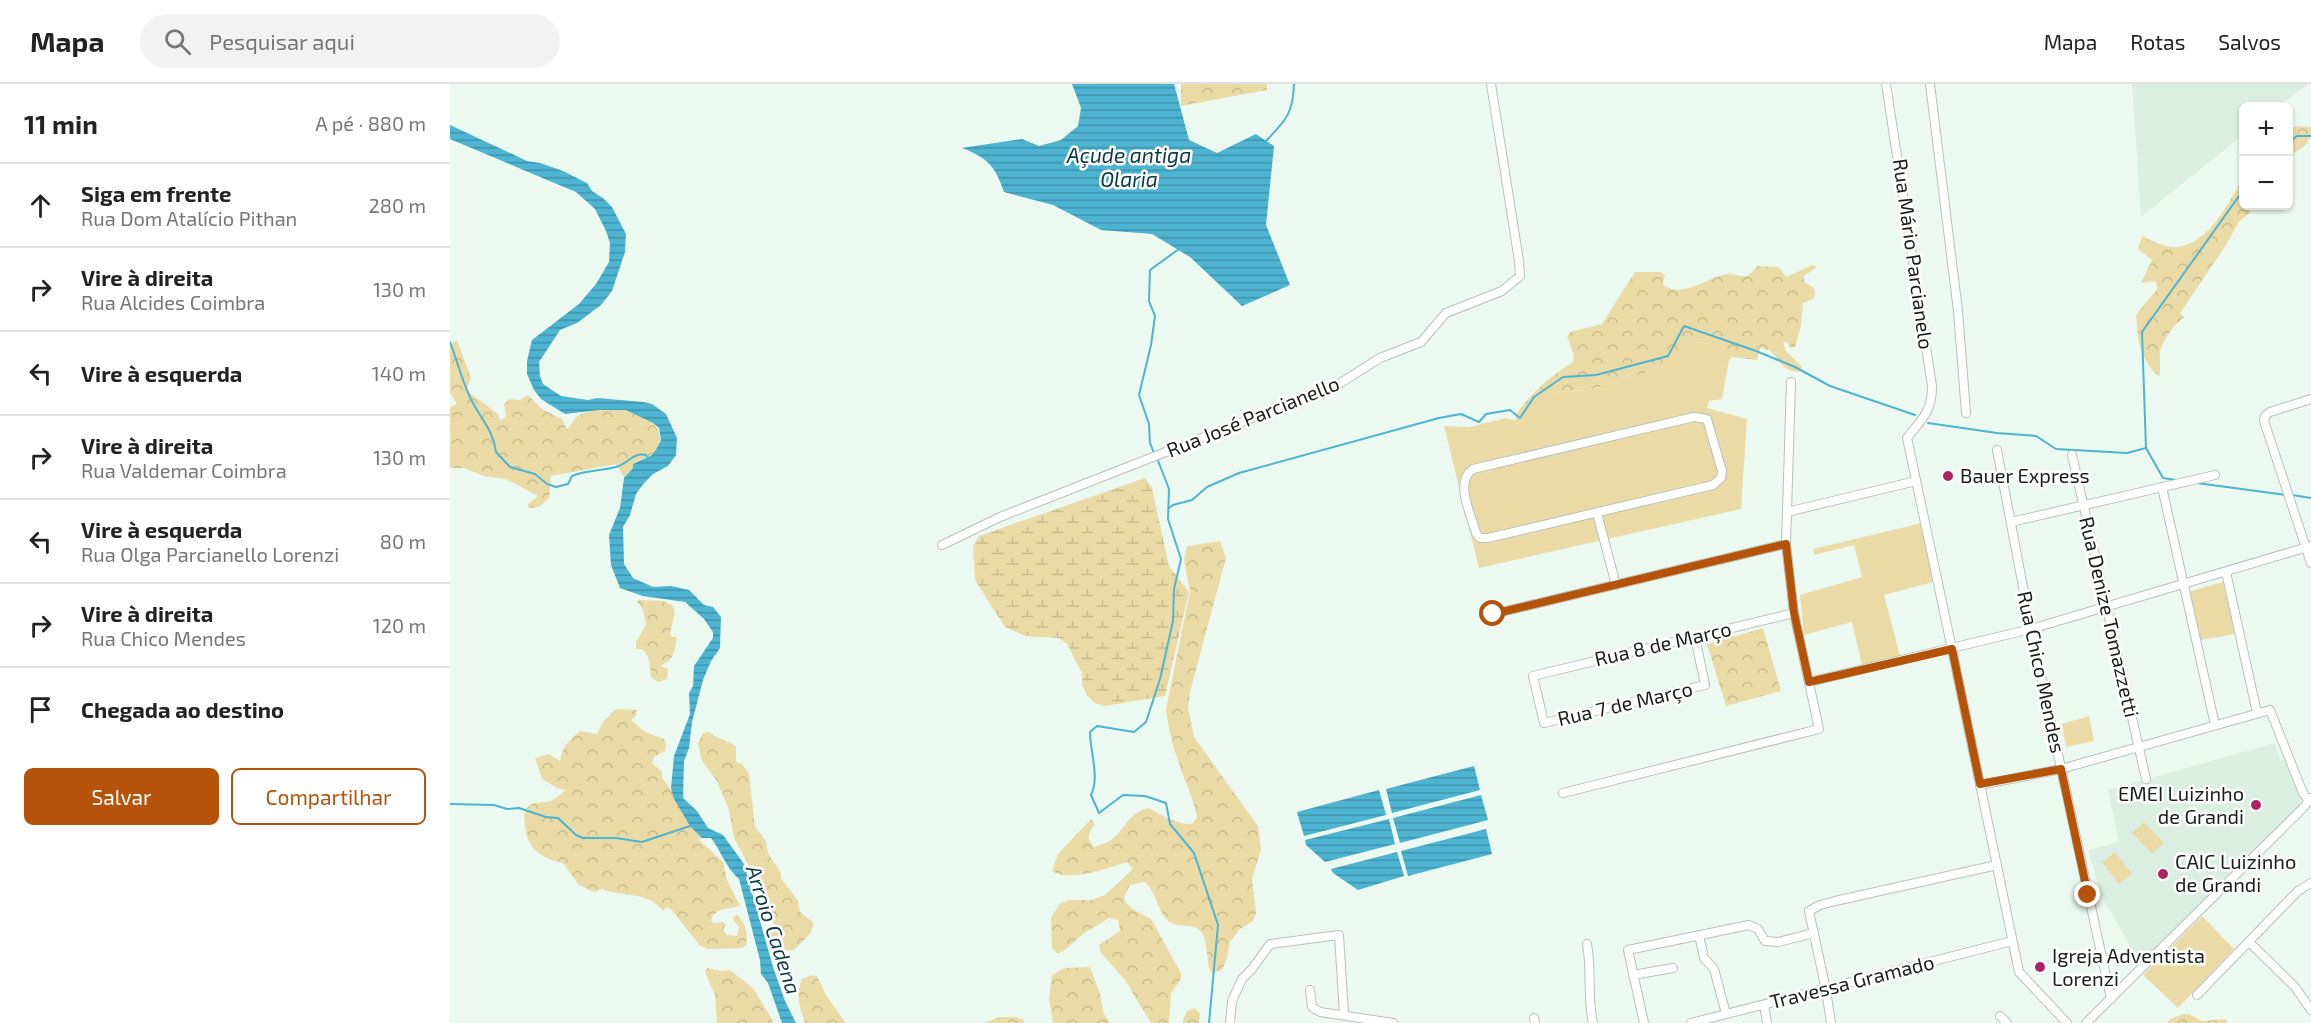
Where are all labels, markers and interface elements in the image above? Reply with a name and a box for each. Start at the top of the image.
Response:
search box [140,14,560,68]
text: Mapa [30,24,104,58]
icon: search [161,25,194,58]
text: Pesquisar aqui [209,28,355,54]
text: Mapa [2044,29,2097,54]
text: Rotas [2130,29,2185,54]
text: Salvos [2218,29,2281,54]
map controls [2239,102,2293,210]
button: + [2239,102,2293,156]
text: 11 min [24,108,98,139]
text: A pé · 880 m [315,111,426,135]
water label: Açude antiga Olaria [1066,142,1191,191]
button: − [2239,156,2293,210]
street label: Rua Mário Parcianelo [1889,157,1939,351]
text: Siga em frente [81,180,231,206]
icon: ahead [24,189,57,222]
text: 280 m [369,193,426,217]
text: Rua Dom Atalício Pithan [81,206,297,230]
text: Vire à direita [81,264,213,290]
icon: right [24,273,57,306]
text: 130 m [373,277,426,301]
text: Rua Alcides Coimbra [81,290,265,314]
icon: left [24,357,57,390]
text: Vire à esquerda [81,360,242,386]
text: 140 m [372,361,426,385]
street label: Rua José Parcianello [1163,370,1342,462]
text: Vire à direita [81,432,213,458]
icon: right [24,441,57,474]
text: 130 m [373,445,426,469]
text: Rua Valdemar Coimbra [81,458,287,482]
place label: Bauer Express [1960,463,2090,487]
marker: Bauer Express [1941,469,1955,483]
street label: Rua Denize Tomazzetti [2075,514,2145,719]
text: Vire à esquerda [81,516,242,542]
icon: left [24,525,57,558]
text: 80 m [380,529,426,553]
text: Rua Olga Parcianello Lorenzi [81,542,339,566]
street label: Rua Chico Mendes [2013,589,2071,755]
text: Vire à direita [81,600,213,626]
route start [1479,600,1505,626]
icon: right [24,609,57,642]
text: 120 m [373,613,426,637]
street label: Rua 8 de Março [1592,616,1734,671]
text: Rua Chico Mendes [81,626,246,650]
street label: Rua 7 de Março [1555,676,1695,731]
icon: arrive [24,693,57,726]
text: Chegada ao destino [81,696,284,722]
button: Salvar [24,768,219,825]
button: Compartilhar [231,768,426,825]
place label: EMEI Luizinho de Grandi [2118,781,2244,828]
marker: EMEI Luizinho de Grandi [2249,798,2263,812]
place label: CAIC Luizinho de Grandi [2175,849,2296,896]
water label: Arroio Cadena [741,861,807,997]
marker: CAIC Luizinho de Grandi [2156,867,2170,881]
route end [2074,881,2100,907]
place label: Igreja Adventista Lorenzi [2052,943,2205,990]
street label: Travessa Gramado [1767,949,1936,1013]
marker: Igreja Adventista Lorenzi [2033,960,2047,974]

